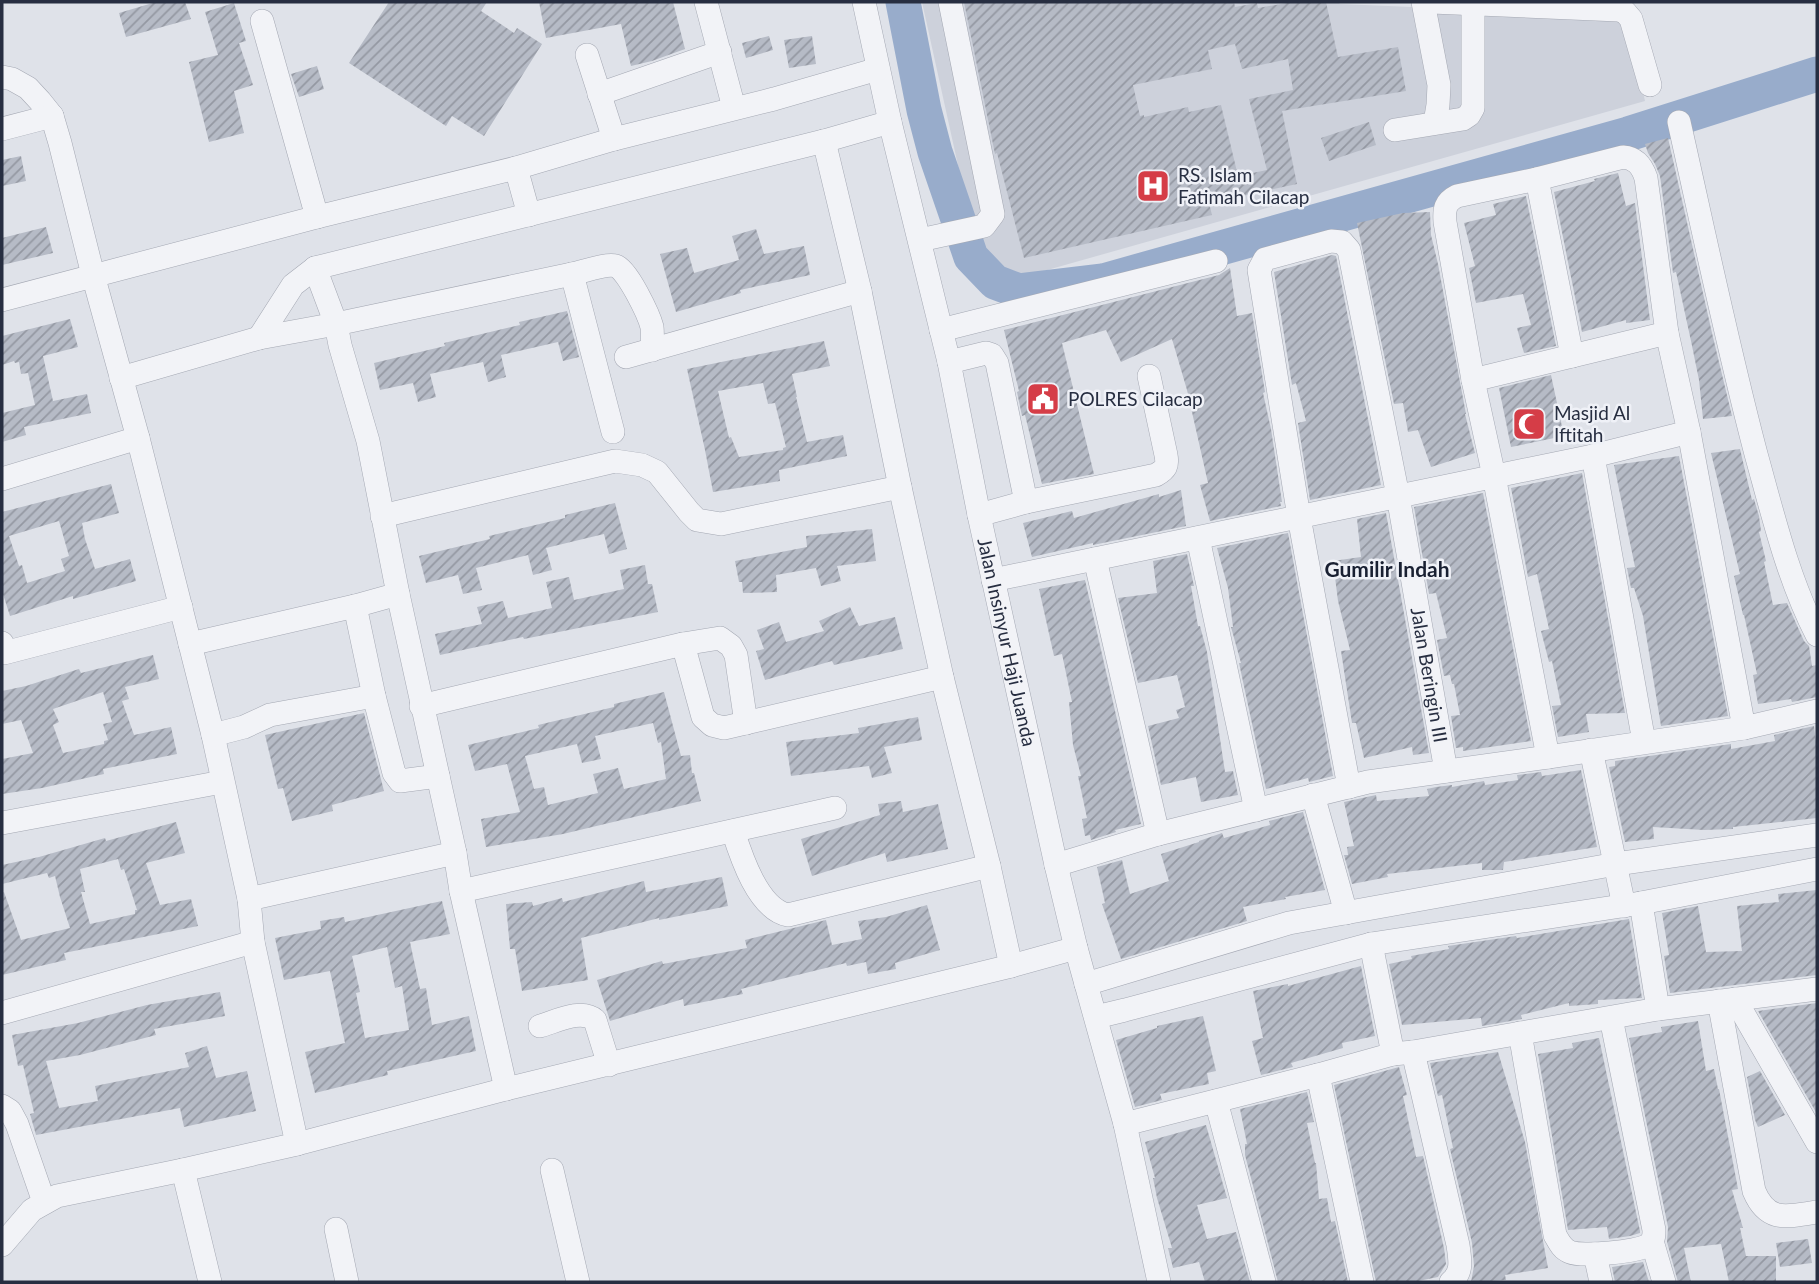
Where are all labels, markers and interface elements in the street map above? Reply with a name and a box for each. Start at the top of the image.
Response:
place label: RS. Islam Fatimah Cilacap [1178,163,1309,208]
hospital icon: RS. Islam Fatimah Cilacap [1134,167,1172,205]
public building icon: POLRES Cilacap [1024,380,1062,418]
place label: POLRES Cilacap [1068,387,1203,410]
place label: Masjid Al Iftitah [1554,401,1630,446]
mosque icon: Masjid Al Iftitah [1510,405,1548,443]
street label: Jalan Insinyur Haji Juanda [973,536,1042,748]
district label: Gumilir Indah [1324,556,1450,581]
street label: Jalan Beringin III [1407,606,1453,744]

